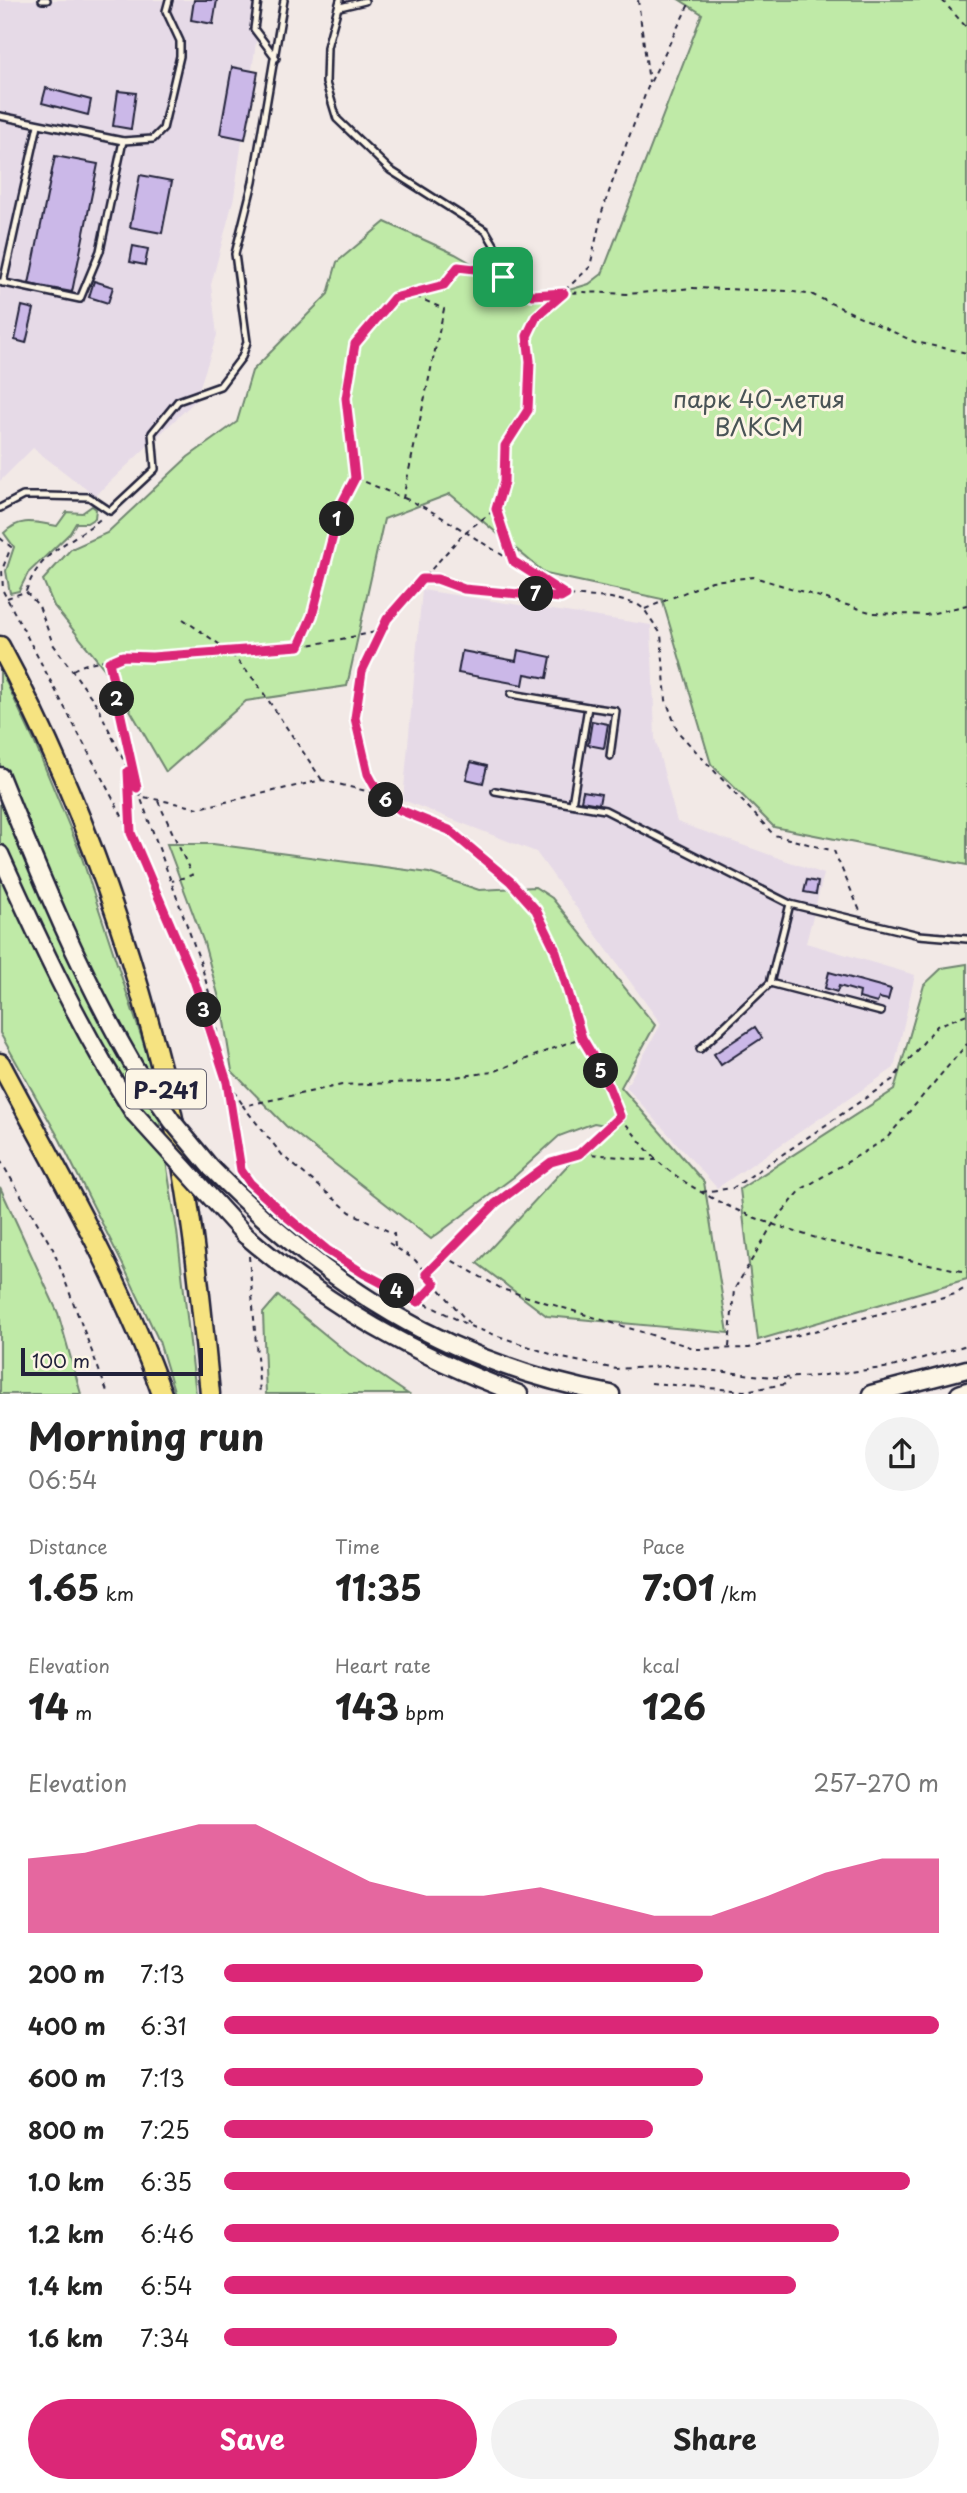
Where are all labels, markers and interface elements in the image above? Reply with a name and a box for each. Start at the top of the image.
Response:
pin [473,247,533,307]
icon: arrive [484,258,522,296]
park label: парк 40-летия ВЛКСМ [673,380,845,444]
pin: 1 [320,502,354,536]
text: 1 [332,504,341,532]
pin: 7 [518,576,554,612]
text: 7 [530,579,541,607]
pin: 2 [100,682,134,716]
text: 2 [110,684,123,712]
pin: 6 [368,782,404,818]
text: 6 [379,785,392,813]
pin: 3 [186,992,222,1028]
text: 3 [197,995,210,1023]
pin: 5 [584,1054,618,1088]
text: 5 [594,1056,607,1084]
road number: Р-241 [126,1070,206,1108]
pin: 4 [380,1274,414,1308]
text: 4 [390,1276,403,1304]
scale bar [21,1345,203,1377]
text: 100 m [32,1346,90,1374]
text: Morning run [28,1407,264,1464]
button: share [865,1417,939,1491]
text: 06:54 [28,1462,97,1497]
text: Distance [28,1532,108,1560]
text: Time [335,1532,380,1560]
text: Pace [642,1532,685,1560]
text: 1.65 [28,1560,99,1613]
text: 11:35 [335,1560,422,1613]
text: 7:01 [642,1560,715,1613]
text: km [99,1579,134,1607]
text: /km [715,1579,757,1607]
text: Elevation [28,1651,110,1679]
text: Heart rate [335,1651,431,1679]
text: kcal [642,1651,680,1679]
text: 14 [28,1679,69,1732]
text: 143 [335,1679,399,1732]
text: 126 [642,1679,706,1732]
text: m [69,1698,92,1726]
text: bpm [399,1698,445,1726]
text: Elevation [28,1765,127,1800]
text: 257–270 m [813,1765,939,1800]
text: 200 m [28,1956,105,1991]
text: 7:13 [140,1956,185,1991]
text: 400 m [28,2008,106,2043]
text: 6:31 [140,2008,187,2043]
text: 600 m [28,2060,106,2095]
text: 7:13 [140,2060,185,2095]
text: 800 m [28,2112,105,2147]
text: 7:25 [140,2112,190,2147]
text: 1.0 km [28,2164,105,2199]
text: 6:35 [140,2164,192,2199]
text: 1.2 km [28,2216,104,2251]
text: 6:46 [140,2216,194,2251]
text: 1.4 km [28,2268,103,2303]
text: 6:54 [140,2268,193,2303]
text: 1.6 km [28,2320,103,2355]
text: 7:34 [140,2320,190,2355]
button: Save [28,2399,477,2479]
button: Share [491,2399,939,2479]

